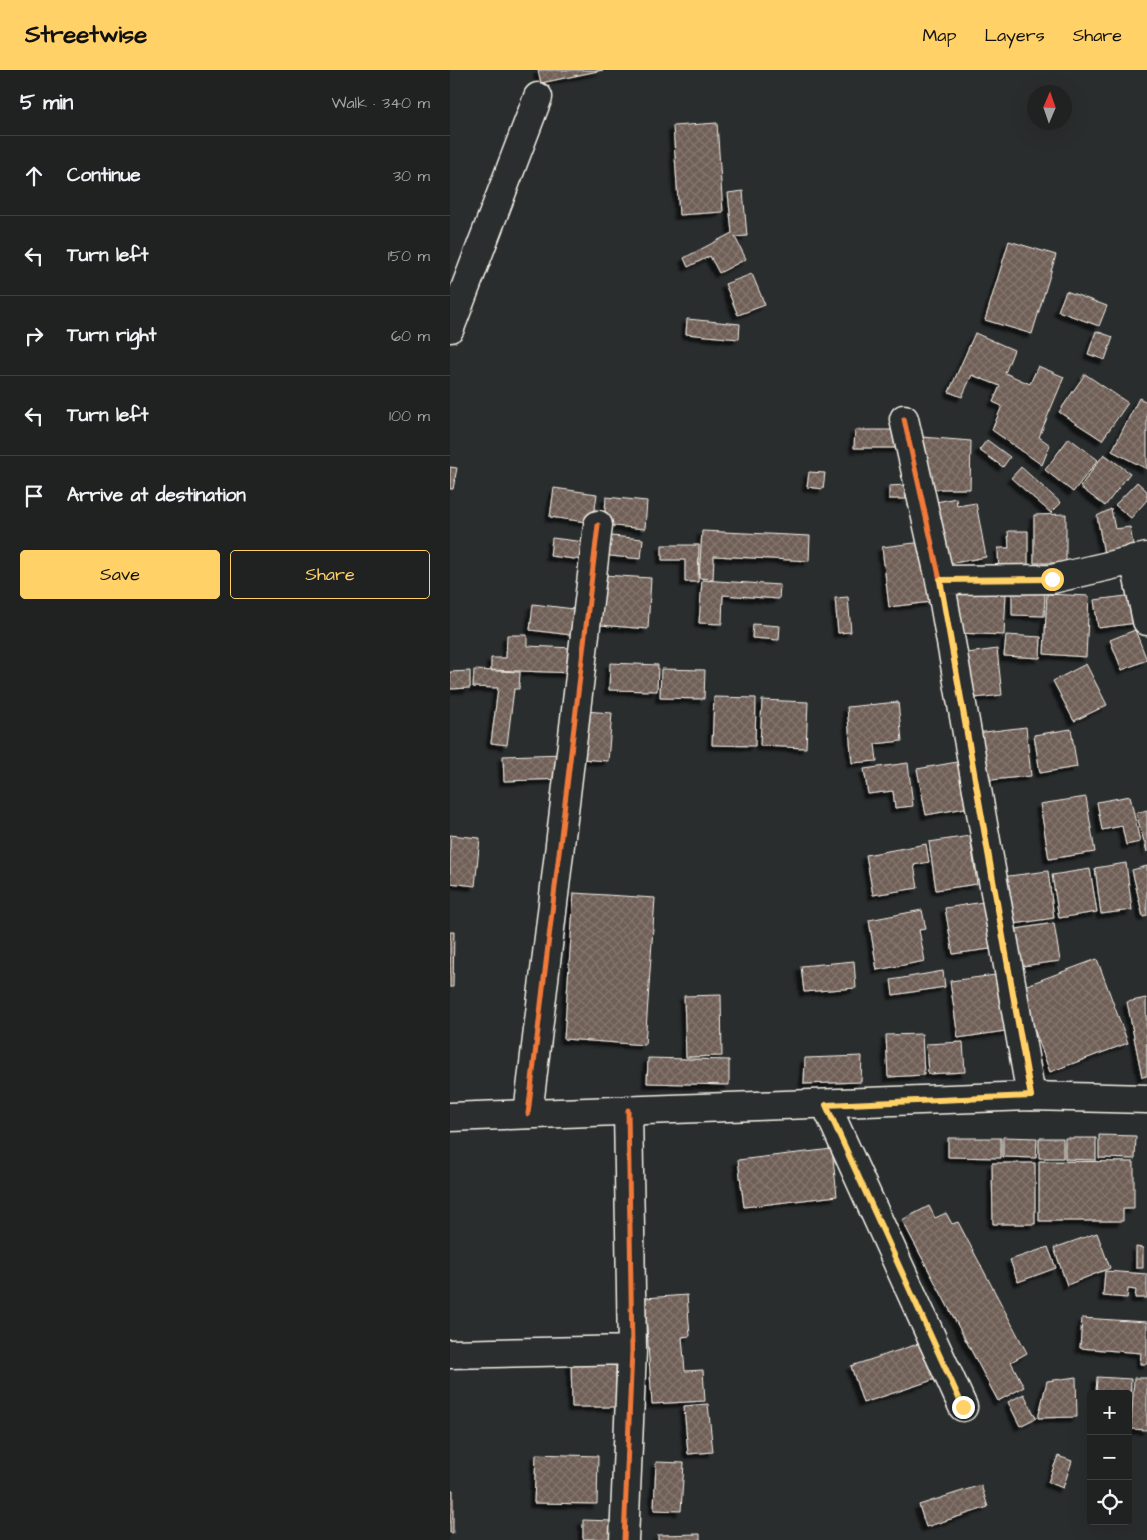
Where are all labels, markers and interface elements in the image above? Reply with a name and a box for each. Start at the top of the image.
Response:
text: Streetwise [25,18,147,52]
text: Map [922,23,956,48]
text: Layers [984,23,1045,48]
text: Share [1073,23,1122,48]
north arrow [1027,85,1072,130]
text: 5 min [20,88,73,117]
text: Walk · 340 m [331,92,430,114]
icon: ahead [20,162,48,190]
text: Continue [67,162,141,189]
text: 30 m [393,165,430,187]
icon: left [20,242,48,270]
text: Turn left [67,242,148,269]
text: 150 m [388,245,430,267]
icon: right [20,322,48,350]
text: Turn right [67,322,156,349]
text: 60 m [391,325,430,347]
icon: left [20,402,48,430]
text: Turn left [67,402,148,429]
text: 100 m [389,405,430,427]
icon: arrive [20,482,48,510]
text: Arrive at destination [67,482,246,509]
button: Save [20,550,220,599]
button: Share [230,550,430,599]
route start [1041,568,1064,591]
map controls [1087,1390,1132,1525]
button: + [1087,1390,1132,1435]
route end [952,1396,975,1419]
button: − [1087,1435,1132,1480]
button: locate [1087,1480,1132,1525]

